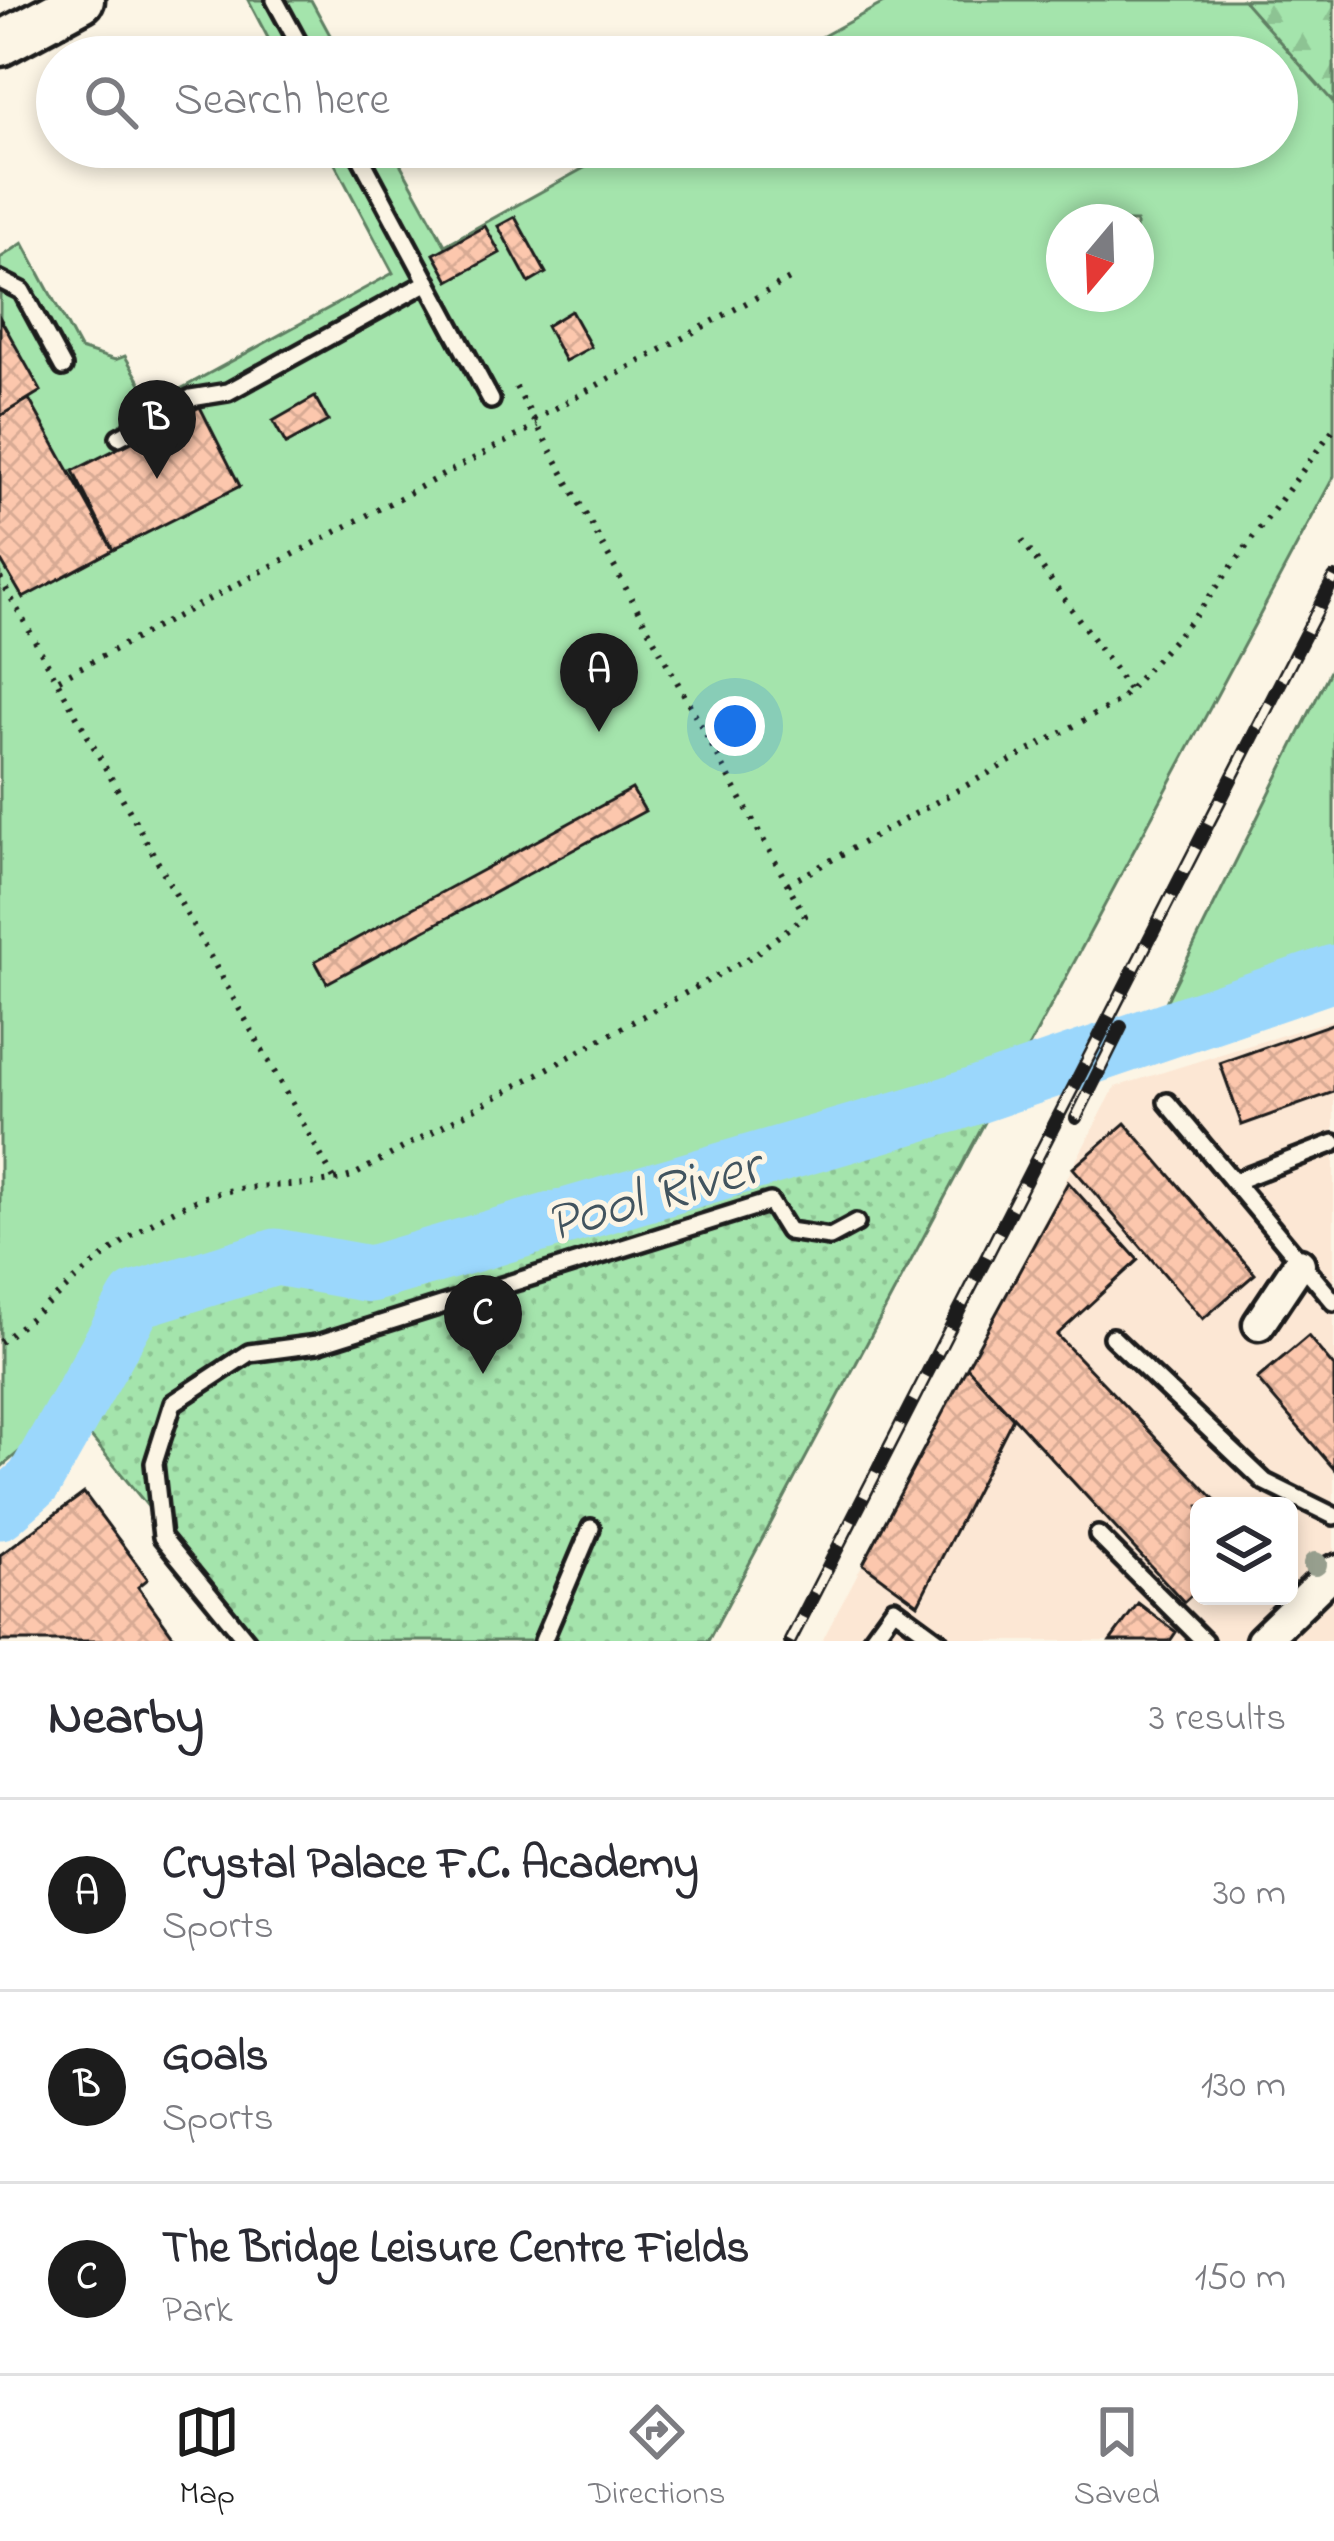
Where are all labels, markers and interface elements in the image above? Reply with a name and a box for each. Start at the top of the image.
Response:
search box [36,36,1298,168]
icon: search [78,69,144,135]
text: Search here [174,69,390,135]
north arrow [1046,204,1154,312]
pin: B [118,380,196,479]
pin: A [560,633,638,732]
your location [705,696,765,756]
water label: Pool River [537,1126,777,1268]
pin: C [444,1275,522,1374]
map controls [1190,1497,1298,1605]
button: layers [1190,1497,1298,1605]
text: Nearby [48,1682,204,1757]
text: 3 results [1149,1691,1286,1748]
text: Crystal Palace F.C. Academy [162,1833,699,1899]
text: A [75,1866,99,1923]
text: 30 m [1213,1866,1286,1923]
text: Sports [162,1899,274,1956]
text: Goals [162,2025,268,2091]
text: B [74,2058,100,2115]
text: 130 m [1201,2058,1286,2115]
text: Sports [162,2091,274,2148]
text: The Bridge Leisure Centre Fields [162,2217,749,2283]
text: C [76,2250,98,2307]
text: 150 m [1194,2250,1286,2307]
text: Park [162,2283,232,2340]
tab: Map [174,2399,240,2519]
tab: Directions [588,2399,725,2519]
tab: Saved [1074,2399,1160,2519]

